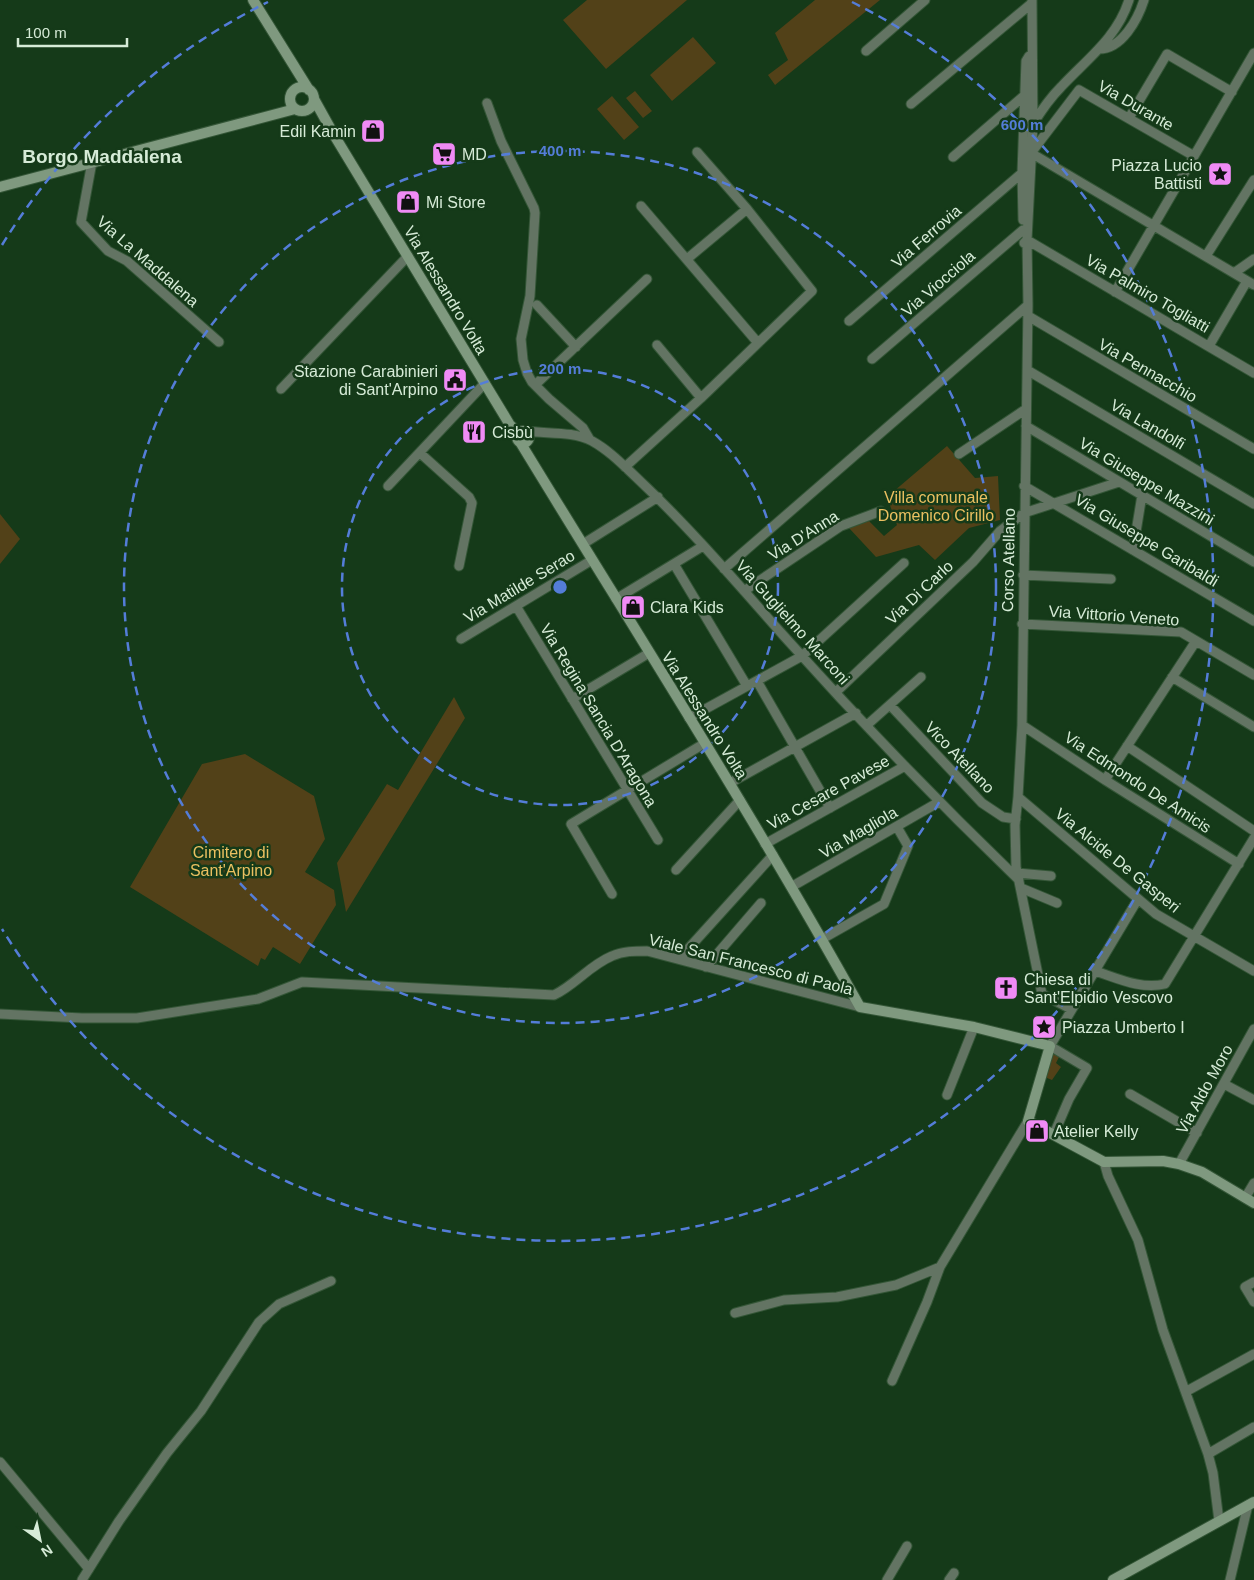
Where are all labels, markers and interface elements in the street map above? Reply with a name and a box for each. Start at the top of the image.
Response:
scale bar [18,15,126,47]
text: 100 m [25,24,67,41]
street label: Via Durante [1095,77,1177,134]
text: 600 m [1001,116,1043,133]
shop icon: Edil Kamin [360,118,386,144]
place label: Edil Kamin [280,123,356,140]
supermarket icon: MD [431,141,457,167]
text: 400 m [539,142,581,159]
district label: Borgo Maddalena [22,146,182,167]
place label: MD [462,146,487,163]
place label: Piazza Lucio Battisti [1111,157,1202,192]
place icon: Piazza Lucio Battisti [1207,161,1233,187]
shop icon: Mi Store [395,189,421,215]
place label: Mi Store [426,194,486,211]
street label: Via Ferrovia [888,202,964,271]
street label: Via La Maddalena [94,213,202,310]
street label: Via Alessandro Volta [401,223,491,357]
street label: Via Viocciola [898,247,978,320]
street label: Via Palmiro Togliatti [1083,251,1213,336]
street label: Via Pennacchio [1095,335,1200,406]
text: 200 m [539,360,581,377]
place label: Stazione Carabinieri di Sant'Arpino [294,363,438,398]
public building icon: Stazione Carabinieri di Sant'Arpino [442,367,468,393]
street label: Via Landolfi [1107,396,1188,453]
restaurant icon: Cisbù [461,419,487,445]
place label: Cisbù [492,424,533,441]
street label: Via Giuseppe Mazzini [1076,434,1217,528]
park label: Villa comunale Domenico Cirillo [878,489,994,524]
street label: Via Giuseppe Garibaldi [1072,491,1222,590]
street label: Via D'Anna [765,507,841,564]
street label: Corso Atellano [999,508,1018,612]
street label: Via Matilde Serao [461,547,578,626]
street label: Via Guglielmo Marconi [733,557,853,688]
street label: Via Di Carlo [882,557,956,628]
centre of rings [551,578,569,596]
shop icon: Clara Kids [620,594,646,620]
place label: Clara Kids [650,599,724,616]
street label: Via Vittorio Veneto [1048,602,1180,629]
street label: Via Regina Sancia D'Aragona [537,620,660,810]
street label: Via Alessandro Volta [659,649,751,782]
street label: Vico Atellano [921,718,998,796]
street label: Via Edmondo De Amicis [1061,729,1214,836]
street label: Via Cesare Pavese [764,752,892,833]
street label: Via Magliola [816,803,900,862]
street label: Via Alcide De Gasperi [1052,805,1183,916]
park label: Cimitero di Sant'Arpino [190,844,272,879]
street label: Viale San Francesco di Paola [647,931,855,998]
place label: Chiesa di Sant'Elpidio Vescovo [1024,971,1173,1006]
church icon: Chiesa di Sant'Elpidio Vescovo [993,975,1019,1001]
place icon: Piazza Umberto I [1031,1014,1057,1040]
place label: Piazza Umberto I [1062,1019,1185,1036]
street label: Via Aldo Moro [1173,1042,1236,1137]
shop icon: Atelier Kelly [1024,1118,1050,1144]
place label: Atelier Kelly [1054,1123,1138,1140]
north arrow [15,1515,65,1565]
text: N [38,1541,56,1560]

